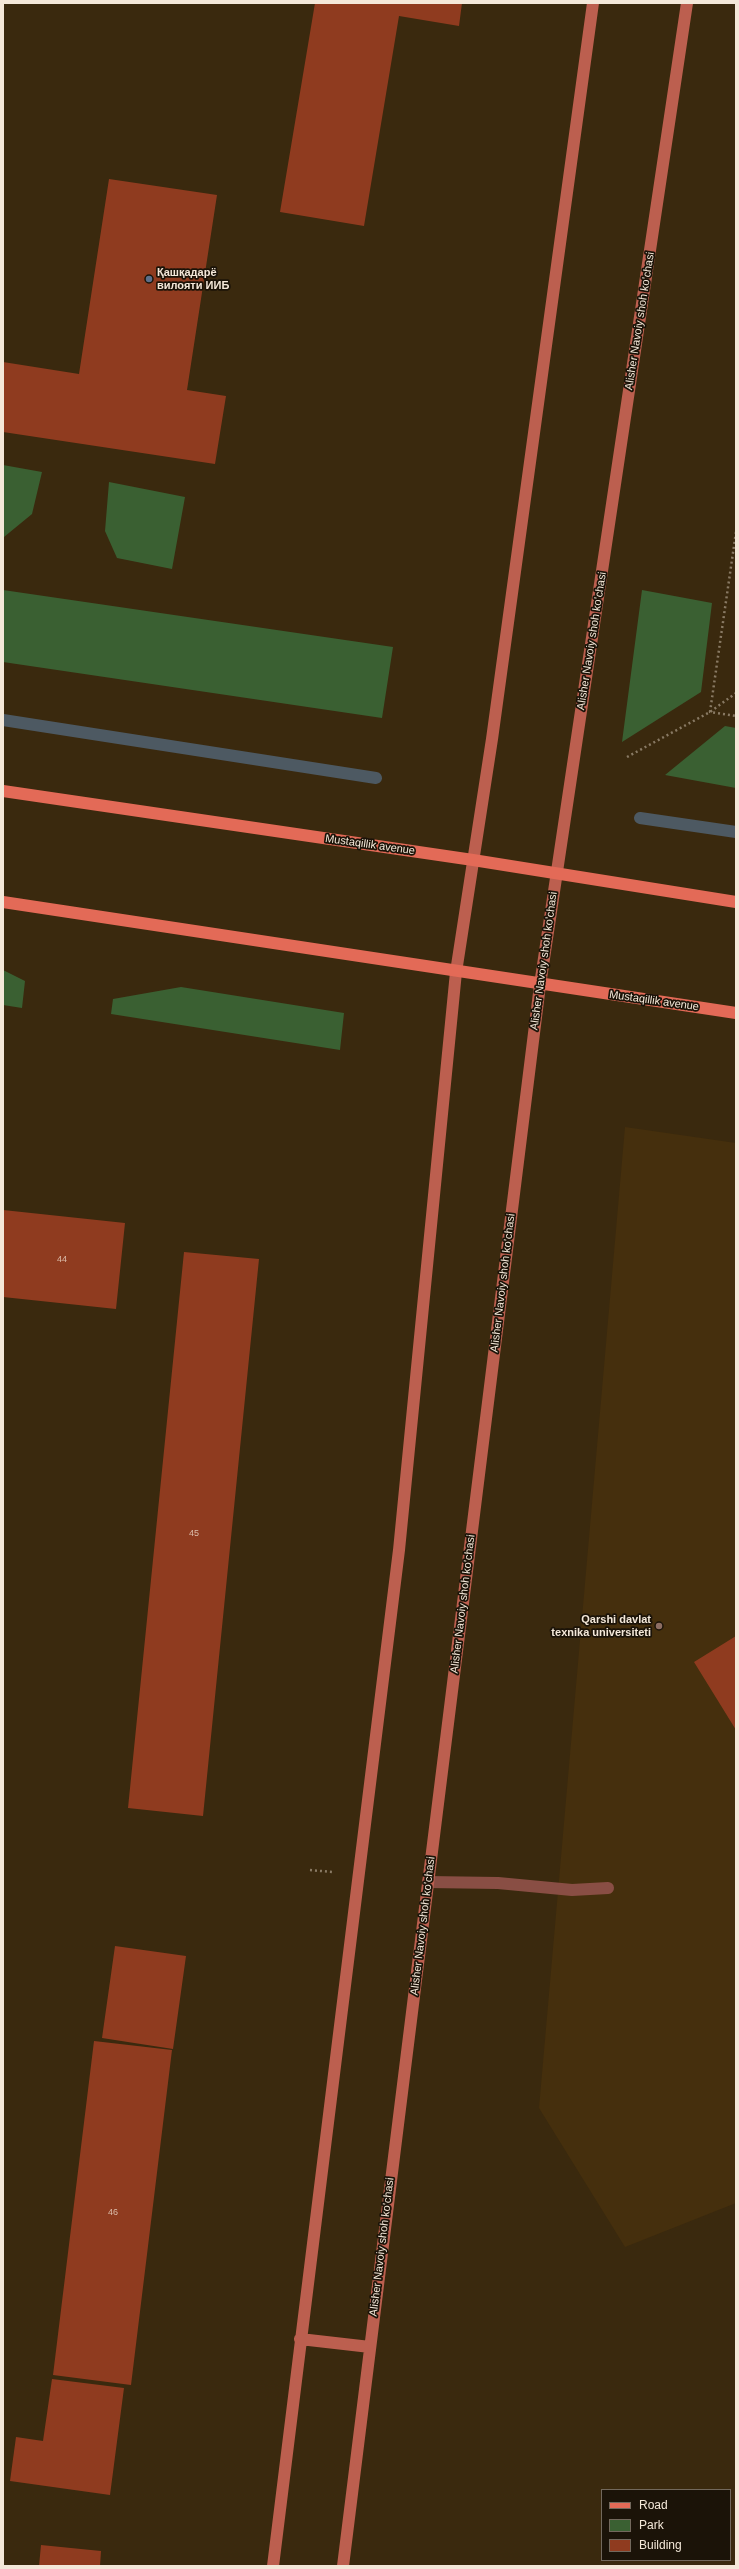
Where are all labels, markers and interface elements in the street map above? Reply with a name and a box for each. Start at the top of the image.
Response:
street label: Alisher Navoiy shoh ko'chasi [623,251,657,391]
place label: Қашқадарё вилояти ИИБ [157,266,229,292]
marker: Қашқадарё вилояти ИИБ [144,274,154,284]
street label: Alisher Navoiy shoh ko'chasi [575,571,609,711]
street label: Mustaqillik avenue [324,832,416,858]
street label: Alisher Navoiy shoh ko'chasi [528,891,560,1031]
street label: Mustaqillik avenue [608,988,700,1014]
street label: Alisher Navoiy shoh ko'chasi [488,1213,518,1353]
house number: 44 [57,1255,67,1265]
house number: 45 [189,1529,199,1539]
street label: Alisher Navoiy shoh ko'chasi [448,1534,478,1674]
place label: Qarshi davlat texnika universiteti [551,1613,651,1639]
marker: Qarshi davlat texnika universiteti [654,1621,664,1631]
street label: Alisher Navoiy shoh ko'chasi [408,1856,438,1996]
street label: Alisher Navoiy shoh ko'chasi [367,2177,397,2317]
house number: 46 [108,2208,118,2218]
legend [601,2489,731,2561]
text: Road [639,2498,668,2512]
text: Park [639,2518,664,2532]
text: Building [639,2538,682,2552]

